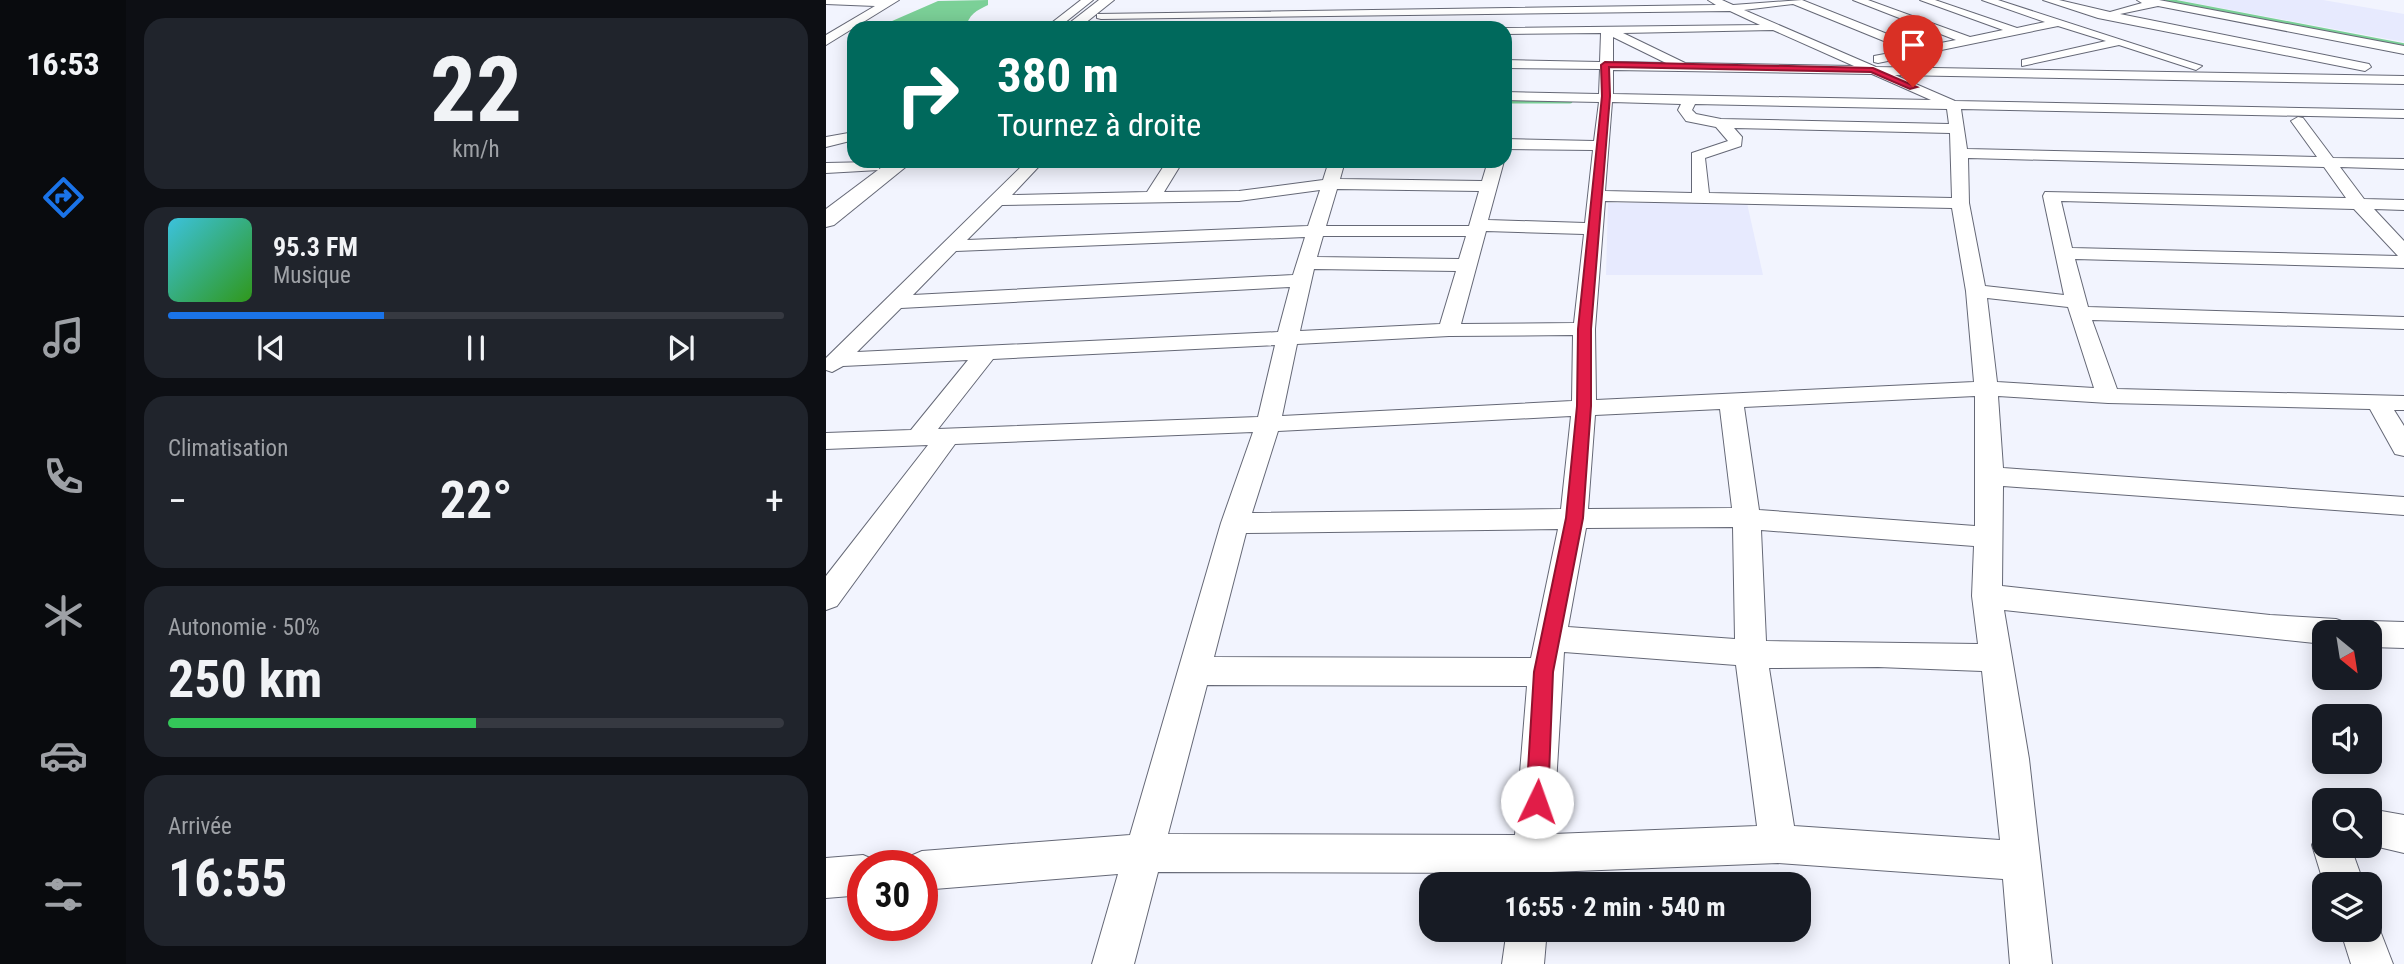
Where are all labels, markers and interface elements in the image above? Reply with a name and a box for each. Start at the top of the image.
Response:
pin [1883,15,1943,87]
icon: arrive [1894,26,1932,64]
text: 22 [430,37,522,143]
text: 16:53 [26,45,100,83]
text: 380 m [997,47,1119,104]
icon: right [882,49,973,140]
text: Tournez à droite [997,106,1201,144]
text: km/h [452,136,500,163]
icon: directions [39,173,88,222]
text: 95.3 FM [273,232,358,262]
text: Musique [273,262,351,289]
icon: music [39,313,88,362]
icon: previous [252,329,290,367]
icon: pause [457,329,495,367]
icon: next [662,329,700,367]
text: Climatisation [168,435,288,462]
icon: phone [39,452,88,501]
text: 22° [440,470,512,531]
text: − [168,479,187,523]
text: + [765,479,784,523]
icon: climate [39,591,88,640]
text: Autonomie · 50% [168,614,320,641]
north arrow [2312,620,2382,690]
map controls [2312,620,2382,942]
text: 250 km [168,649,322,710]
button: sound [2312,704,2382,774]
icon: car [39,731,88,780]
position arrow [1500,765,1574,839]
button: search [2312,788,2382,858]
text: Arrivée [168,813,232,840]
text: 16:55 [168,848,287,909]
speed limit sign: 30 [847,850,938,941]
icon: filters [39,870,88,919]
button: layers [2312,872,2382,942]
text: 16:55 · 2 min · 540 m [1505,892,1725,922]

